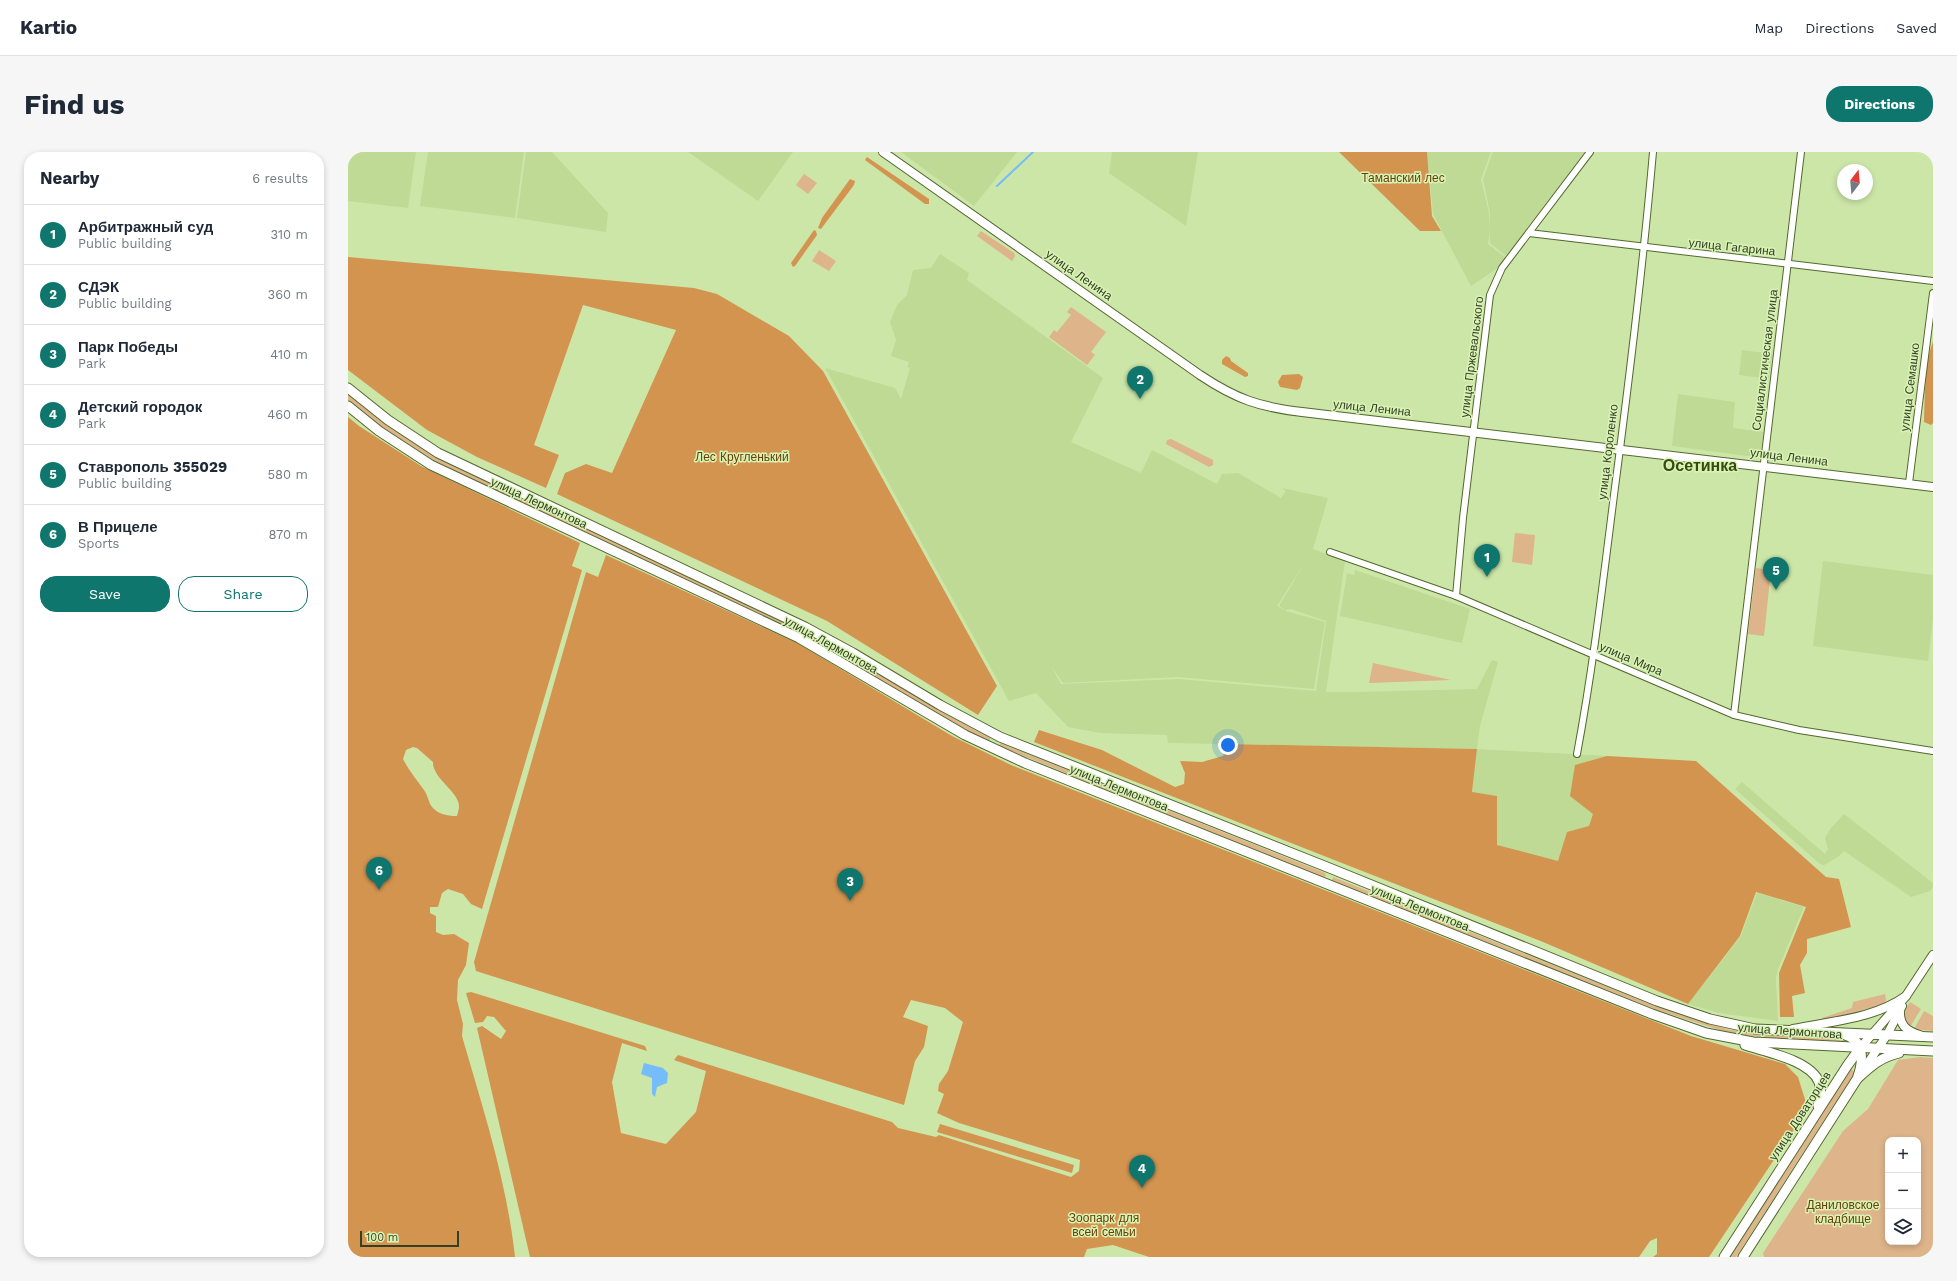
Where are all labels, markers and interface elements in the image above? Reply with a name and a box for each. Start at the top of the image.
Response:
text: Kartio [20,16,77,39]
text: Map [1755,20,1783,36]
text: Directions [1805,20,1874,36]
text: Saved [1896,20,1937,36]
button: Directions [1826,86,1933,122]
text: Find us [24,88,124,121]
north arrow [1837,164,1873,200]
text: Nearby [40,168,99,188]
text: 6 results [252,171,308,186]
park label: Таманский лес [1361,171,1445,185]
text: Арбитражный суд [78,218,213,236]
text: 1 [50,227,56,242]
text: 310 m [270,227,308,242]
street label: улица Гагарина [1688,235,1776,259]
text: Public building [78,236,171,251]
street label: улица Ленина [1043,247,1115,303]
text: СДЭК [78,278,119,296]
text: 2 [49,287,57,302]
text: 360 m [268,287,308,302]
street label: Социалистическая улица [1749,288,1781,431]
street label: улица Пржевальского [1458,295,1486,418]
text: Public building [78,296,171,311]
text: Парк Победы [78,338,178,356]
street label: улица Семашко [1898,342,1922,432]
text: 3 [49,347,57,362]
text: 410 m [270,347,308,362]
text: Park [78,356,106,371]
pin: 2 [1127,366,1153,399]
street label: улица Ленина [1332,397,1412,419]
text: Детский городок [78,398,202,416]
street label: улица Короленко [1595,403,1621,501]
text: 4 [49,407,57,422]
text: 460 m [267,407,308,422]
text: Park [78,416,106,431]
street label: улица Ленина [1749,445,1829,469]
park label: Лес Кругленький [695,450,789,464]
district label: Осетинка [1663,456,1737,475]
text: Ставрополь 355029 [78,458,227,476]
text: 5 [49,467,57,482]
text: 580 m [268,467,308,482]
street label: улица Лермонтова [489,475,590,532]
text: Public building [78,476,171,491]
text: В Прицеле [78,518,158,536]
text: 6 [49,527,57,542]
text: 870 m [269,527,308,542]
text: Sports [78,536,119,551]
pin: 1 [1474,544,1500,577]
pin: 5 [1763,557,1789,590]
button: Save [40,576,170,612]
button: Share [178,576,308,612]
street label: улица Лермонтова [782,613,881,677]
street label: улица Мира [1597,639,1665,679]
your location [1218,735,1238,755]
street label: улица Лермонтова [1068,762,1171,814]
pin: 6 [366,857,392,890]
pin: 3 [837,868,863,901]
street label: улица Лермонтова [1369,882,1472,934]
street label: улица Лермонтова [1737,1020,1843,1042]
street label: улица Доваторцев [1766,1069,1834,1163]
map controls [1885,1137,1921,1245]
button: + [1885,1137,1921,1173]
pin: 4 [1129,1155,1155,1188]
button: − [1885,1173,1921,1209]
park label: Даниловское кладбище [1807,1198,1880,1226]
button: layers [1885,1209,1921,1245]
park label: Зоопарк для всей семьи [1069,1211,1139,1239]
scale bar [360,1229,459,1248]
text: 100 m [366,1231,398,1244]

